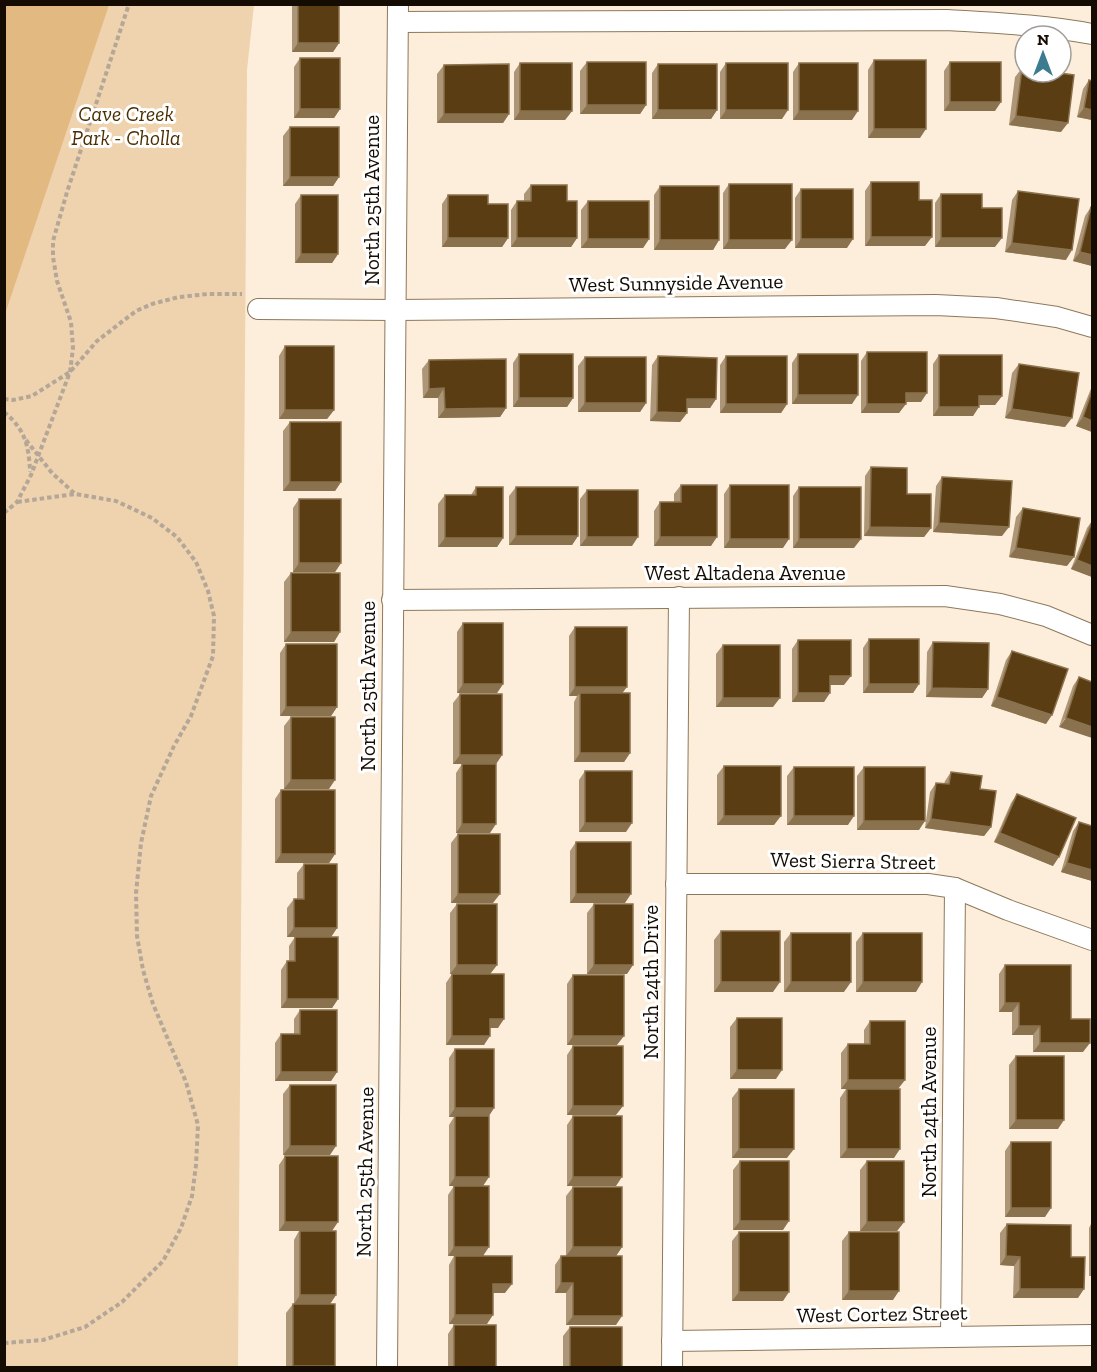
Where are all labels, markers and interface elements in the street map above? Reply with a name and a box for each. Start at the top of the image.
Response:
north arrow [1013,24,1073,84]
text: N [1037,30,1049,49]
park label: Cave Creek Park - Cholla [71,101,181,150]
street label: North 25th Avenue [359,115,384,285]
street label: West Sunnyside Avenue [569,268,784,297]
street label: West Altadena Avenue [644,560,846,585]
street label: North 25th Avenue [355,601,380,771]
street label: West Sierra Street [770,847,936,874]
street label: North 24th Drive [638,905,663,1059]
street label: North 24th Avenue [916,1026,941,1197]
street label: North 25th Avenue [351,1087,378,1257]
street label: West Cortez Street [796,1300,968,1327]

